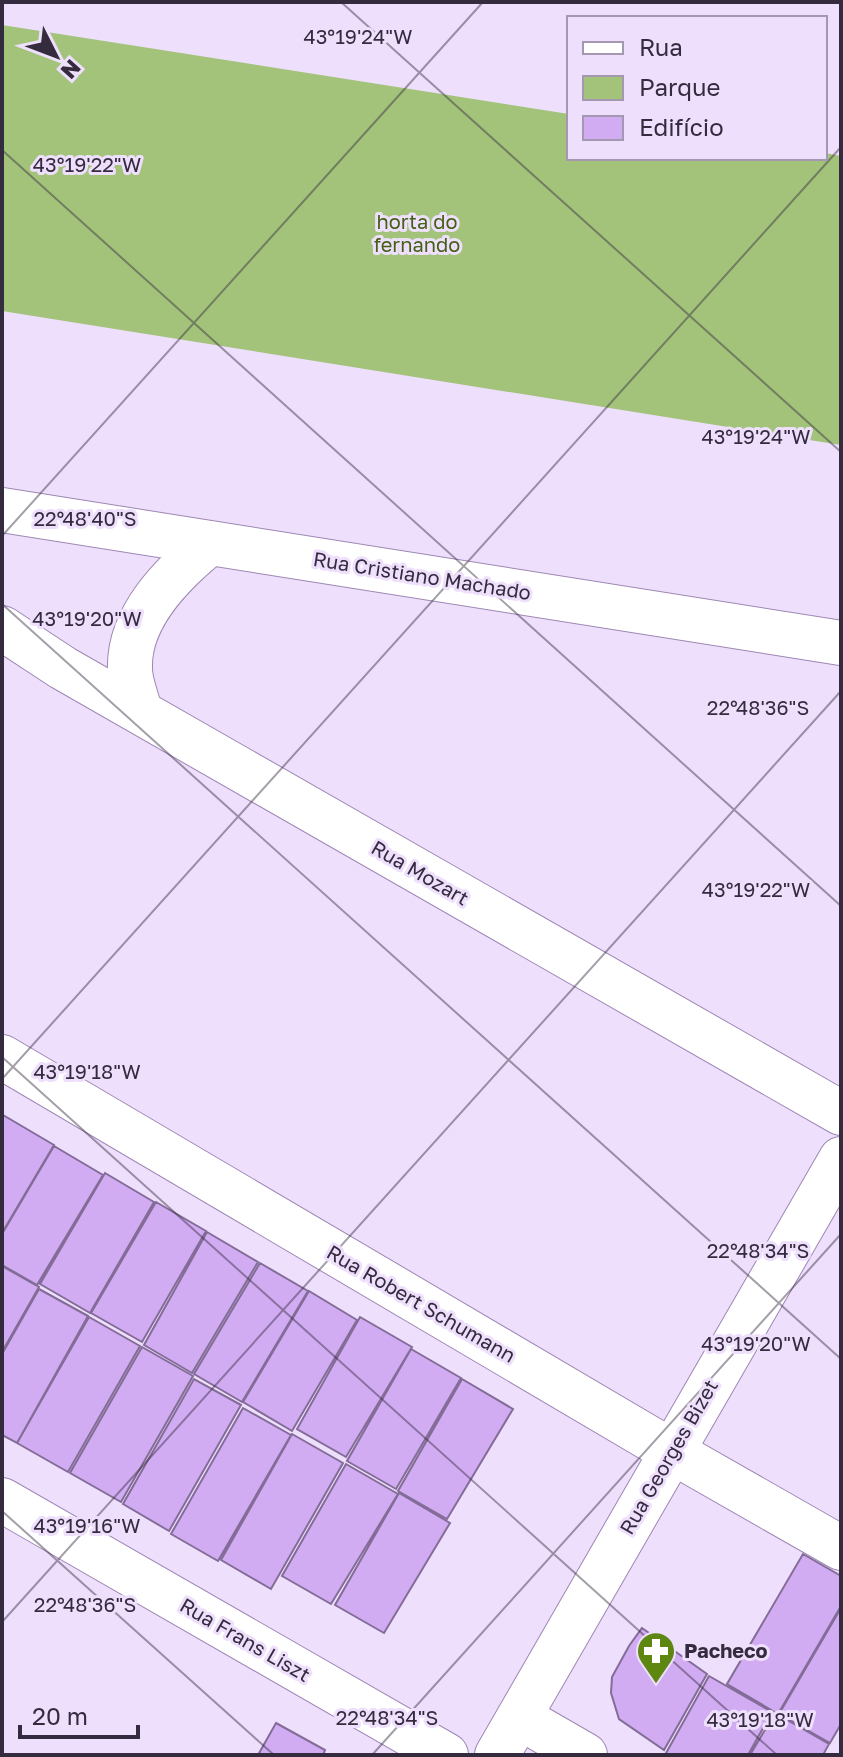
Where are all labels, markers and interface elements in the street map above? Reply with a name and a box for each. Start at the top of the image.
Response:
north arrow [16,16,96,96]
legend [567,16,827,160]
text: 43°19'24"W [303,24,413,48]
text: Rua [639,32,683,61]
text: N [56,54,87,85]
text: Parque [639,72,720,101]
text: Edifício [639,112,724,141]
text: 43°19'22"W [33,152,141,176]
park label: horta do fernando [374,209,460,256]
text: 43°19'24"W [701,424,811,448]
text: 22°48'40"S [33,506,137,530]
street label: Rua Cristiano Machado [312,546,533,604]
text: 43°19'20"W [32,606,142,630]
text: 22°48'36"S [707,695,809,719]
street label: Rua Mozart [368,835,473,910]
text: 43°19'22"W [702,877,810,901]
text: 43°19'18"W [33,1059,141,1083]
text: 22°48'34"S [707,1238,809,1262]
street label: Rua Robert Schumann [323,1239,520,1367]
text: 43°19'20"W [701,1331,811,1355]
street label: Rua Georges Bizet [614,1375,722,1538]
text: 43°19'16"W [33,1513,141,1537]
text: 22°48'36"S [34,1592,136,1616]
street label: Rua Frans Liszt [176,1592,315,1686]
pharmacy icon: Pacheco [635,1630,677,1685]
place label: Pacheco [684,1638,768,1662]
scale bar [20,1689,138,1739]
text: 20 m [32,1701,88,1730]
text: 22°48'34"S [336,1705,438,1729]
text: 43°19'18"W [706,1707,814,1731]

